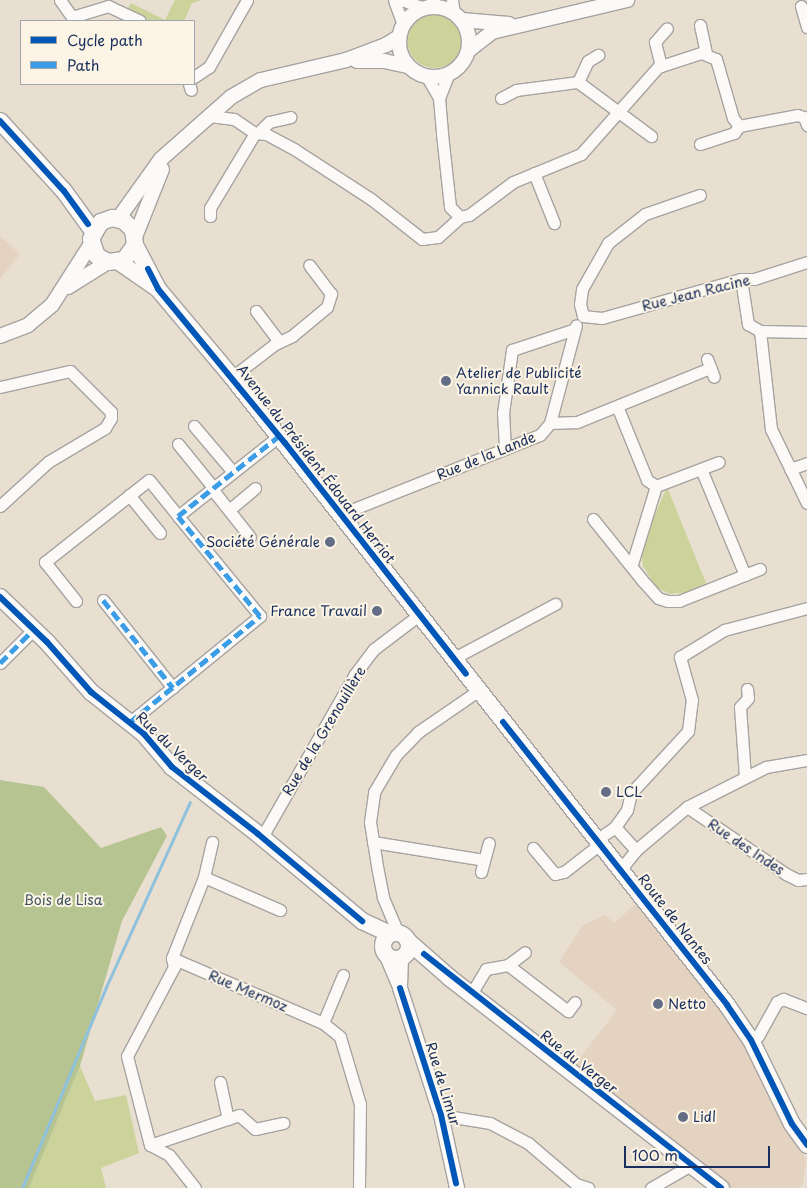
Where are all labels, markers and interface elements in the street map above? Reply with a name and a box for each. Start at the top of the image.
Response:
legend [20,20,195,85]
text: Cycle path [67,28,143,51]
text: Path [67,53,99,76]
street label: Rue Jean Racine [640,271,752,315]
street label: Avenue du Président Édouard Herriot [233,361,399,567]
place label: Atelier de Publicité Yannick Rault [456,365,582,398]
marker: Atelier de Publicité Yannick Rault [440,375,452,387]
street label: Rue de la Lande [433,428,539,484]
place label: Société Générale [206,534,320,550]
marker: Société Générale [324,536,336,548]
place label: France Travail [270,603,367,619]
marker: France Travail [371,605,383,617]
street label: Rue de la Grenouillère [278,662,370,800]
street label: Rue du Verger [132,708,212,786]
place label: LCL [616,784,642,800]
marker: LCL [600,786,612,798]
street label: Rue des Indes [703,814,789,880]
street label: Route de Nantes [634,870,716,968]
park label: Bois de Lisa [23,892,103,908]
street label: Rue Mermoz [206,967,290,1015]
place label: Netto [668,996,706,1012]
marker: Netto [652,998,664,1010]
street label: Rue du Verger [537,1026,621,1098]
street label: Rue de Limur [422,1039,464,1129]
place label: Lidl [693,1109,716,1125]
marker: Lidl [677,1111,689,1123]
scale bar [627,1136,773,1168]
text: 100 m [632,1143,678,1166]

